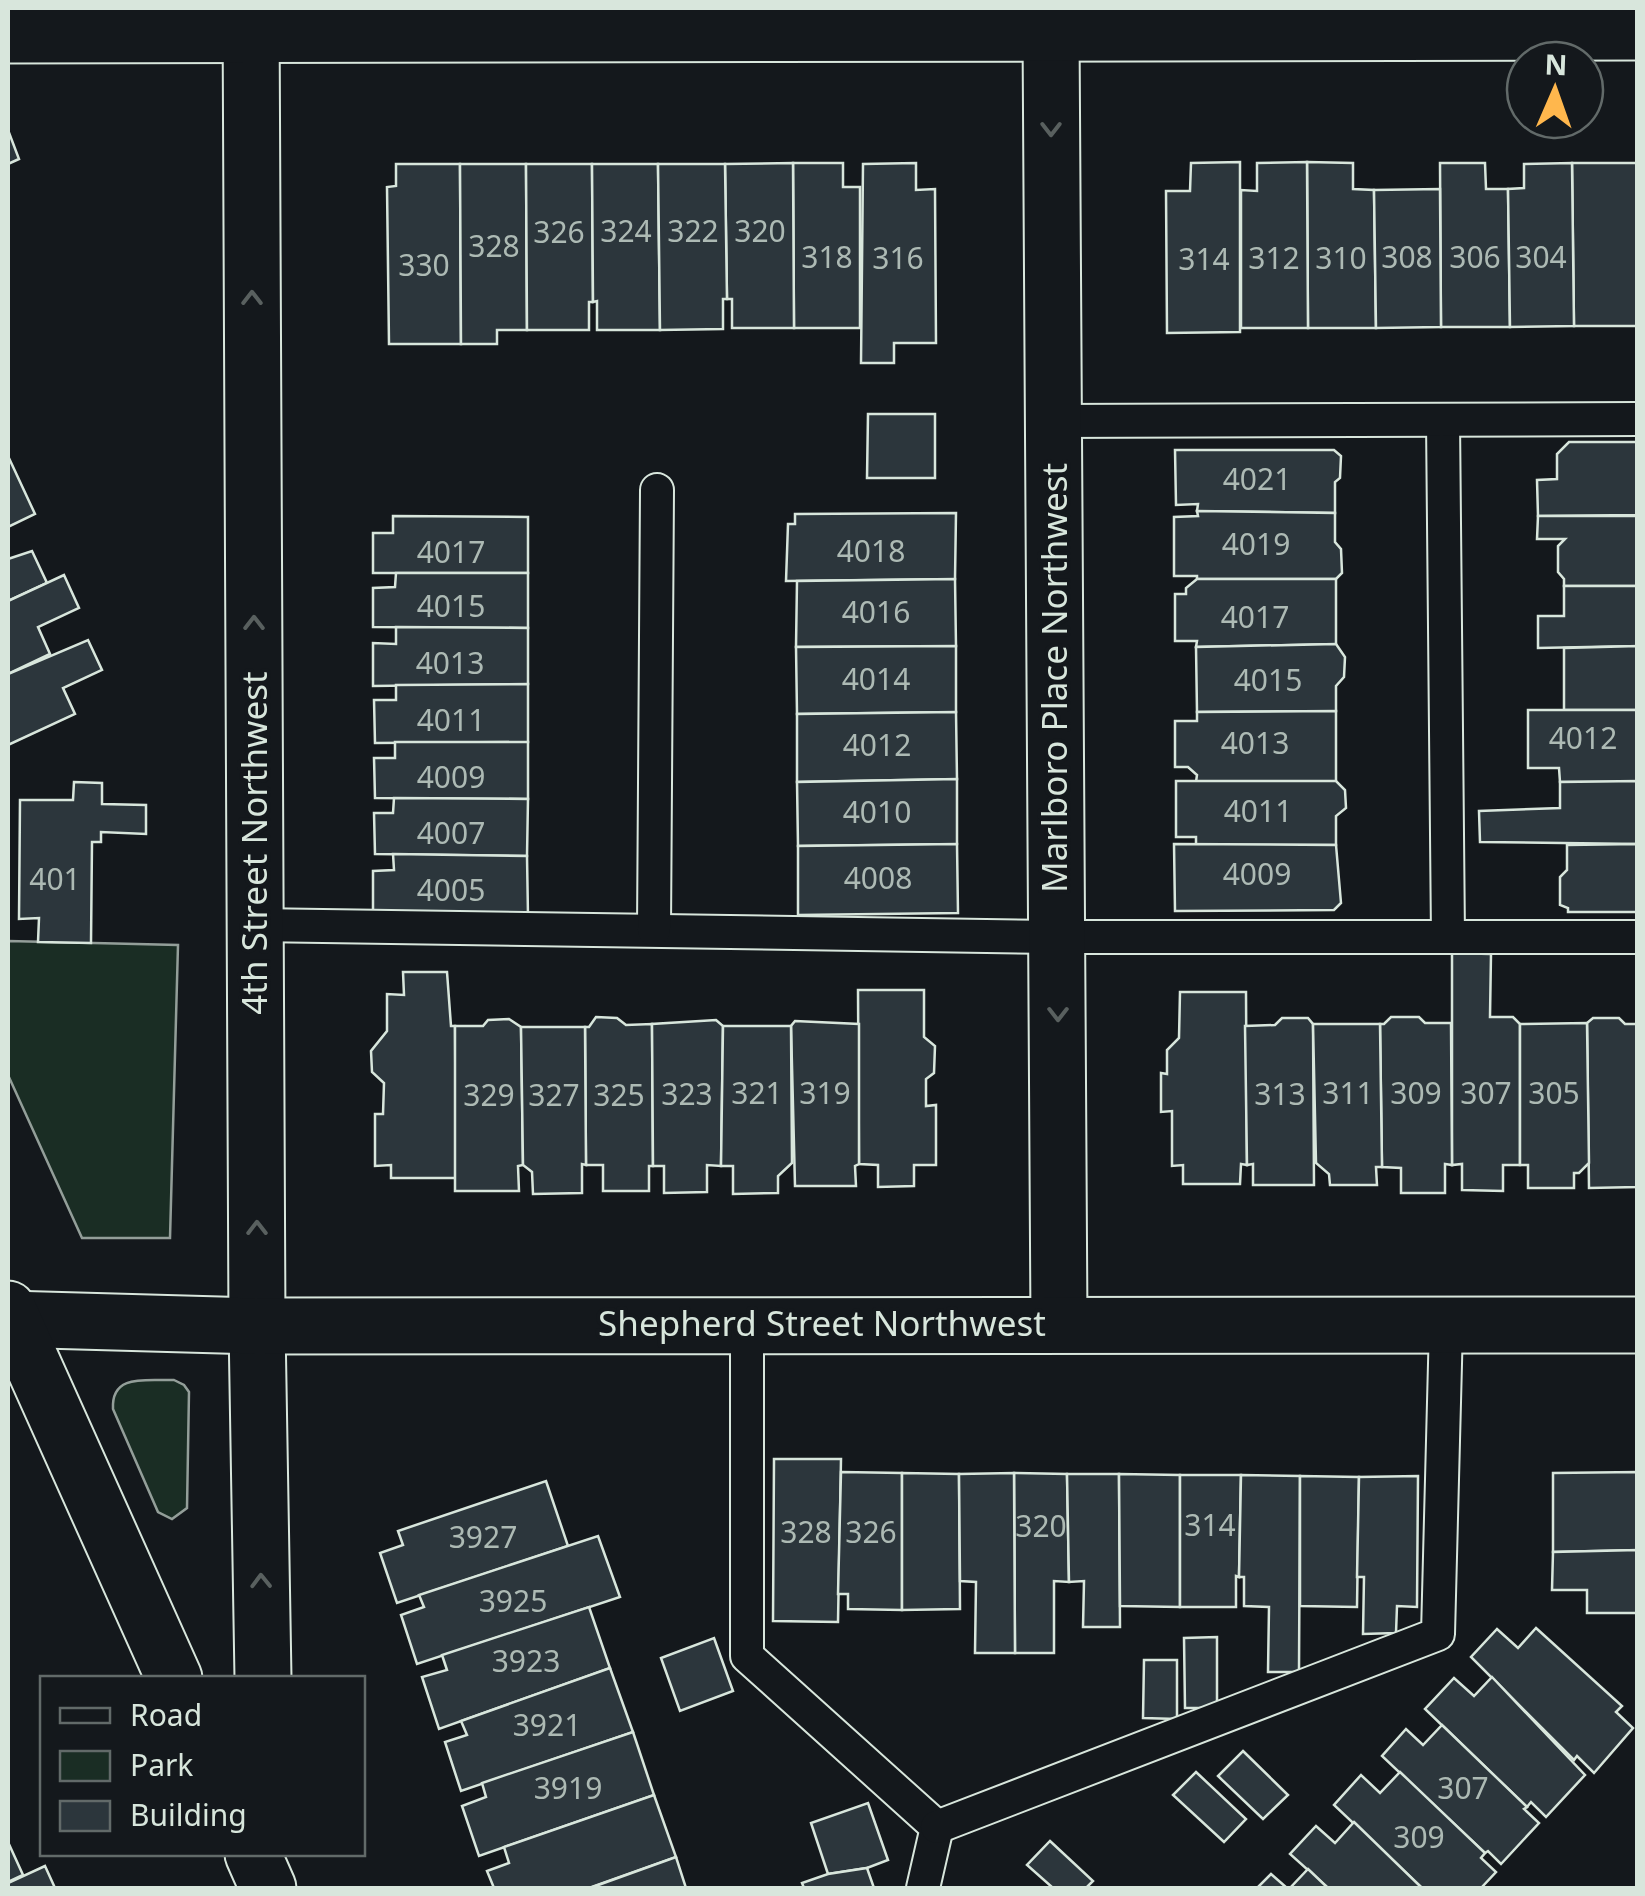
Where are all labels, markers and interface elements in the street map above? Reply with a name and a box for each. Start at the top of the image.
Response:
north arrow [1505,40,1605,140]
text: N [1544,45,1568,83]
one-way arrow [1040,122,1062,137]
house number: 324 [600,210,652,251]
house number: 322 [667,210,719,251]
house number: 320 [734,210,786,251]
house number: 326 [533,211,585,252]
house number: 328 [468,225,520,266]
house number: 318 [801,236,853,277]
house number: 308 [1381,236,1433,277]
house number: 306 [1449,236,1501,277]
house number: 304 [1515,236,1567,277]
house number: 316 [872,237,924,278]
house number: 312 [1248,237,1300,278]
house number: 310 [1315,237,1367,278]
house number: 314 [1178,238,1230,279]
house number: 330 [398,244,450,285]
one-way arrow [241,290,263,306]
house number: 4021 [1223,458,1291,499]
street label: Marlboro Place Northwest [1030,463,1077,893]
house number: 4019 [1222,523,1290,564]
house number: 4018 [837,530,905,571]
house number: 4017 [417,531,485,572]
house number: 4015 [417,585,485,626]
house number: 4016 [842,591,910,632]
house number: 4017 [1221,596,1289,637]
one-way arrow [243,615,265,630]
house number: 4013 [416,642,484,683]
house number: 4014 [842,658,910,699]
house number: 4015 [1234,659,1302,700]
street label: 4th Street Northwest [230,671,277,1015]
house number: 4011 [417,699,485,740]
house number: 4012 [1549,717,1617,758]
house number: 4013 [1221,722,1289,763]
house number: 4012 [843,724,911,765]
house number: 4009 [417,756,485,797]
house number: 4011 [1224,790,1292,831]
house number: 4010 [843,791,911,832]
house number: 4007 [417,812,485,853]
house number: 4009 [1223,853,1291,894]
house number: 4008 [844,857,912,898]
house number: 401 [29,858,81,899]
house number: 4005 [417,869,485,910]
one-way arrow [1047,1006,1068,1022]
house number: 321 [731,1072,783,1113]
house number: 319 [799,1072,851,1113]
house number: 311 [1322,1072,1374,1113]
house number: 309 [1390,1072,1442,1113]
house number: 307 [1460,1072,1512,1113]
house number: 305 [1528,1072,1580,1113]
house number: 323 [661,1073,713,1114]
house number: 313 [1254,1073,1306,1114]
house number: 329 [463,1074,515,1115]
house number: 327 [528,1074,580,1115]
house number: 325 [593,1074,645,1115]
one-way arrow [246,1220,268,1236]
street label: Shepherd Street Northwest [598,1299,1046,1346]
house number: 314 [1184,1504,1236,1545]
house number: 320 [1015,1505,1067,1546]
house number: 328 [780,1511,832,1552]
house number: 326 [845,1511,897,1552]
house number: 3927 [449,1516,517,1557]
one-way arrow [250,1573,272,1588]
house number: 3925 [479,1580,547,1621]
house number: 3923 [492,1640,560,1681]
legend [40,1676,365,1856]
text: Road [130,1694,202,1735]
house number: 3921 [513,1704,581,1745]
text: Park [130,1744,193,1785]
house number: 3919 [534,1767,602,1808]
house number: 307 [1437,1767,1489,1808]
text: Building [130,1794,247,1835]
house number: 309 [1393,1816,1445,1857]

